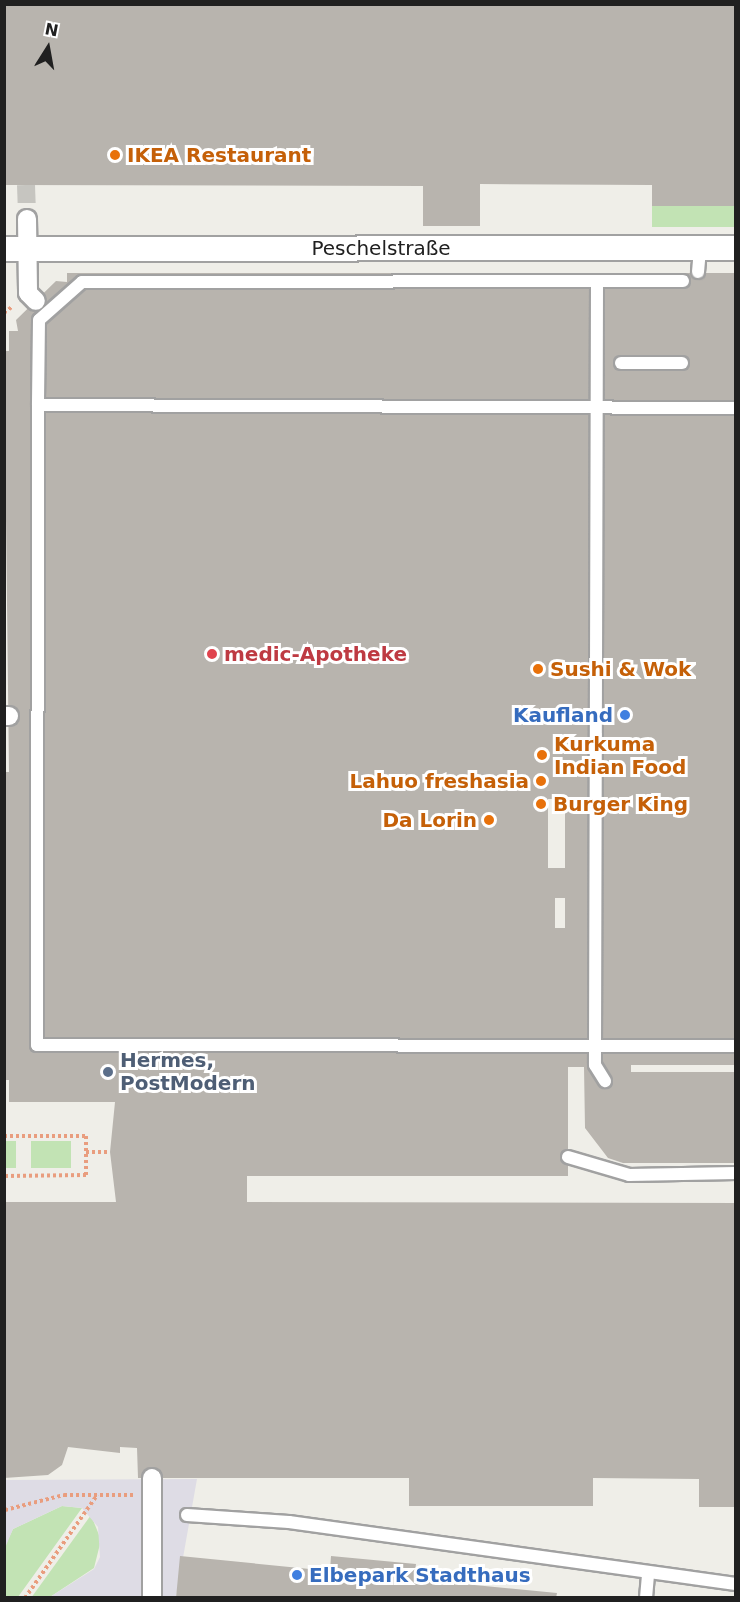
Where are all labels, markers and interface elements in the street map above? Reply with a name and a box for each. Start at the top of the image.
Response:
north arrow [18,18,78,78]
text: N [43,19,60,40]
place label: IKEA Restaurant [127,143,311,167]
marker: IKEA Restaurant [108,148,122,162]
street label: Peschelstraße [311,236,451,260]
place label: medic-Apotheke [224,642,407,666]
marker: medic-Apotheke [205,647,219,661]
place label: Sushi & Wok [550,657,691,681]
marker: Sushi & Wok [531,662,545,676]
place label: Kaufland [513,703,613,727]
marker: Kaufland [618,708,632,722]
place label: Kurkuma Indian Food [554,732,686,779]
marker: Kurkuma Indian Food [535,748,549,762]
place label: Lahuo freshasia [350,769,529,793]
marker: Lahuo freshasia [534,774,548,788]
place label: Burger King [553,792,688,816]
marker: Burger King [534,797,548,811]
place label: Da Lorin [382,808,477,832]
marker: Da Lorin [482,813,496,827]
place label: Hermes, PostModern [120,1048,255,1095]
marker: Hermes, PostModern [101,1065,115,1079]
place label: Elbepark Stadthaus [309,1563,531,1587]
marker: Elbepark Stadthaus [290,1568,304,1582]

